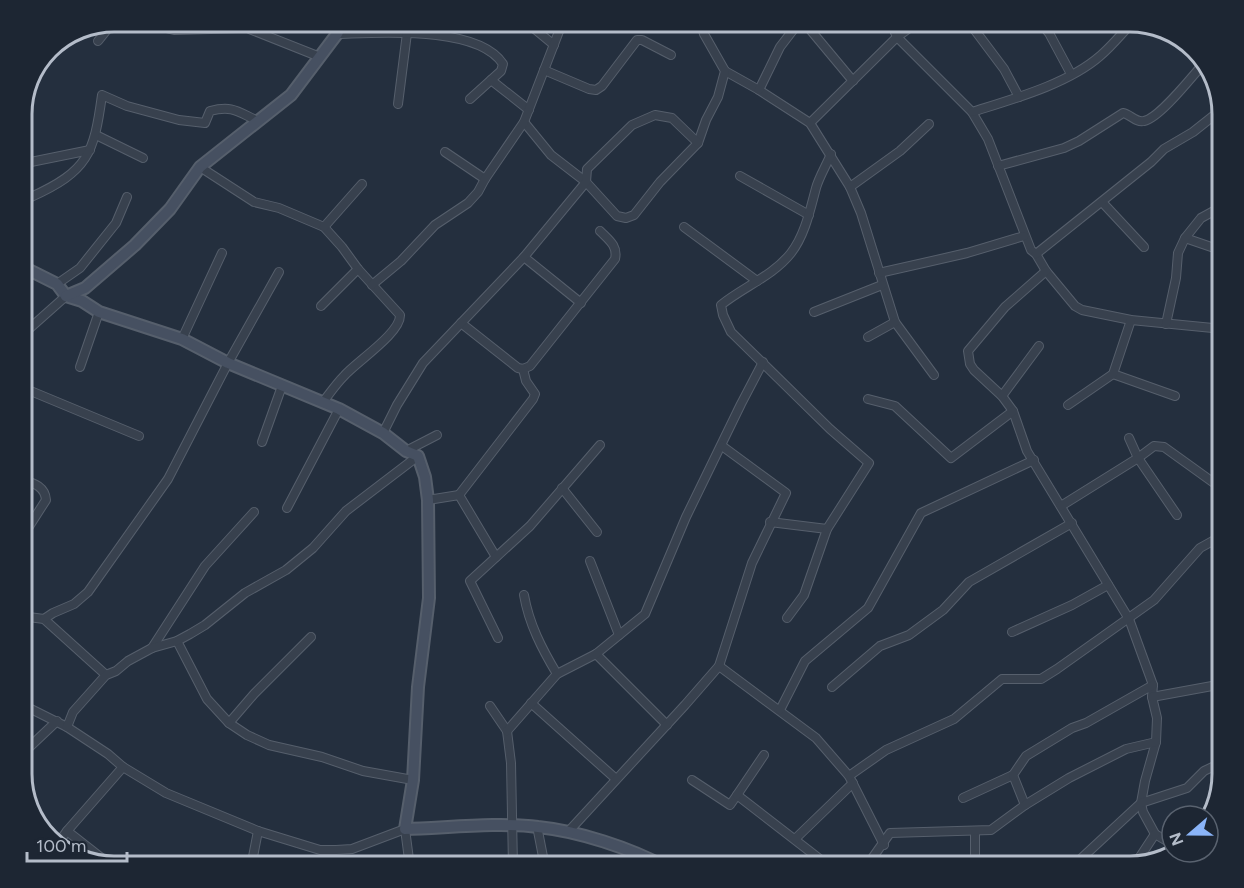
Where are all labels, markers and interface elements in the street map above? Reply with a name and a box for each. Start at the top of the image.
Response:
north arrow [1160,804,1220,864]
scale bar [27,825,128,863]
text: N [1165,830,1187,848]
text: 100 m [36,835,86,857]

